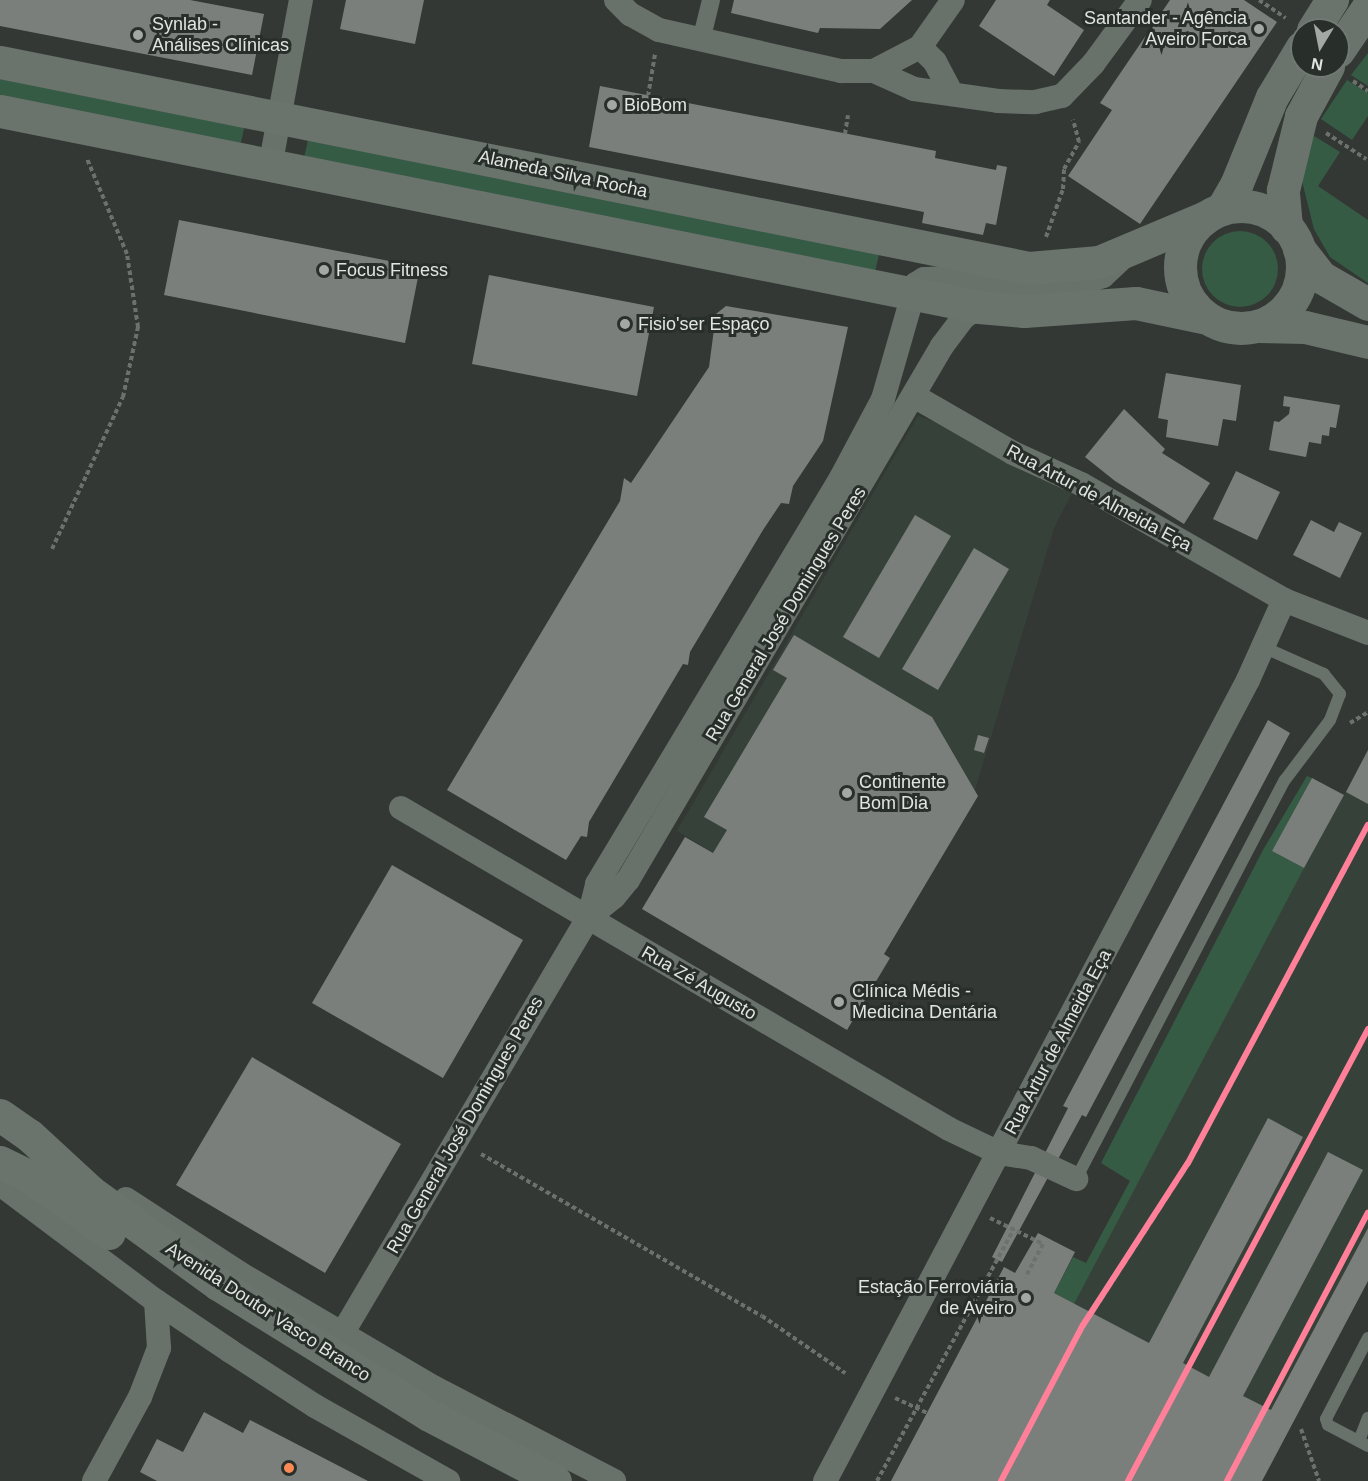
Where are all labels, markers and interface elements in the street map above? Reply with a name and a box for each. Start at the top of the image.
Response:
place label: Santander - Agência Aveiro Forca [1083,8,1247,50]
place label: Synlab - Análises Clínicas [152,14,289,57]
north arrow [1290,18,1350,78]
marker: Santander - Agência Aveiro Forca [1252,22,1266,36]
marker: Synlab - Análises Clínicas [129,26,147,44]
text: N [1310,55,1324,74]
place label: BioBom [624,94,687,116]
marker: BioBom [605,98,619,112]
street label: Alameda Silva Rocha [477,146,649,202]
place label: Focus Fitness [336,259,448,281]
marker: Focus Fitness [317,263,331,277]
place label: Fisio'ser Espaço [638,313,769,335]
marker: Fisio'ser Espaço [616,315,634,333]
street label: Rua Artur de Almeida Eça [1002,440,1196,556]
street label: Rua General José Domingues Peres [701,483,871,745]
place label: Continente Bom Dia [859,772,946,814]
marker: Continente Bom Dia [840,786,854,800]
street label: Rua Zé Augusto [637,941,761,1025]
street label: Rua Artur de Almeida Eça [1000,945,1116,1139]
place label: Clínica Médis - Medicina Dentária [852,981,997,1024]
street label: Rua General José Domingues Peres [382,993,548,1257]
marker: Clínica Médis - Medicina Dentária [830,993,848,1011]
street label: Avenida Doutor Vasco Branco [162,1238,374,1386]
place label: Estação Ferroviária de Aveiro [858,1277,1014,1320]
marker: Estação Ferroviária de Aveiro [1019,1291,1033,1305]
unlabelled marker [283,1462,295,1474]

